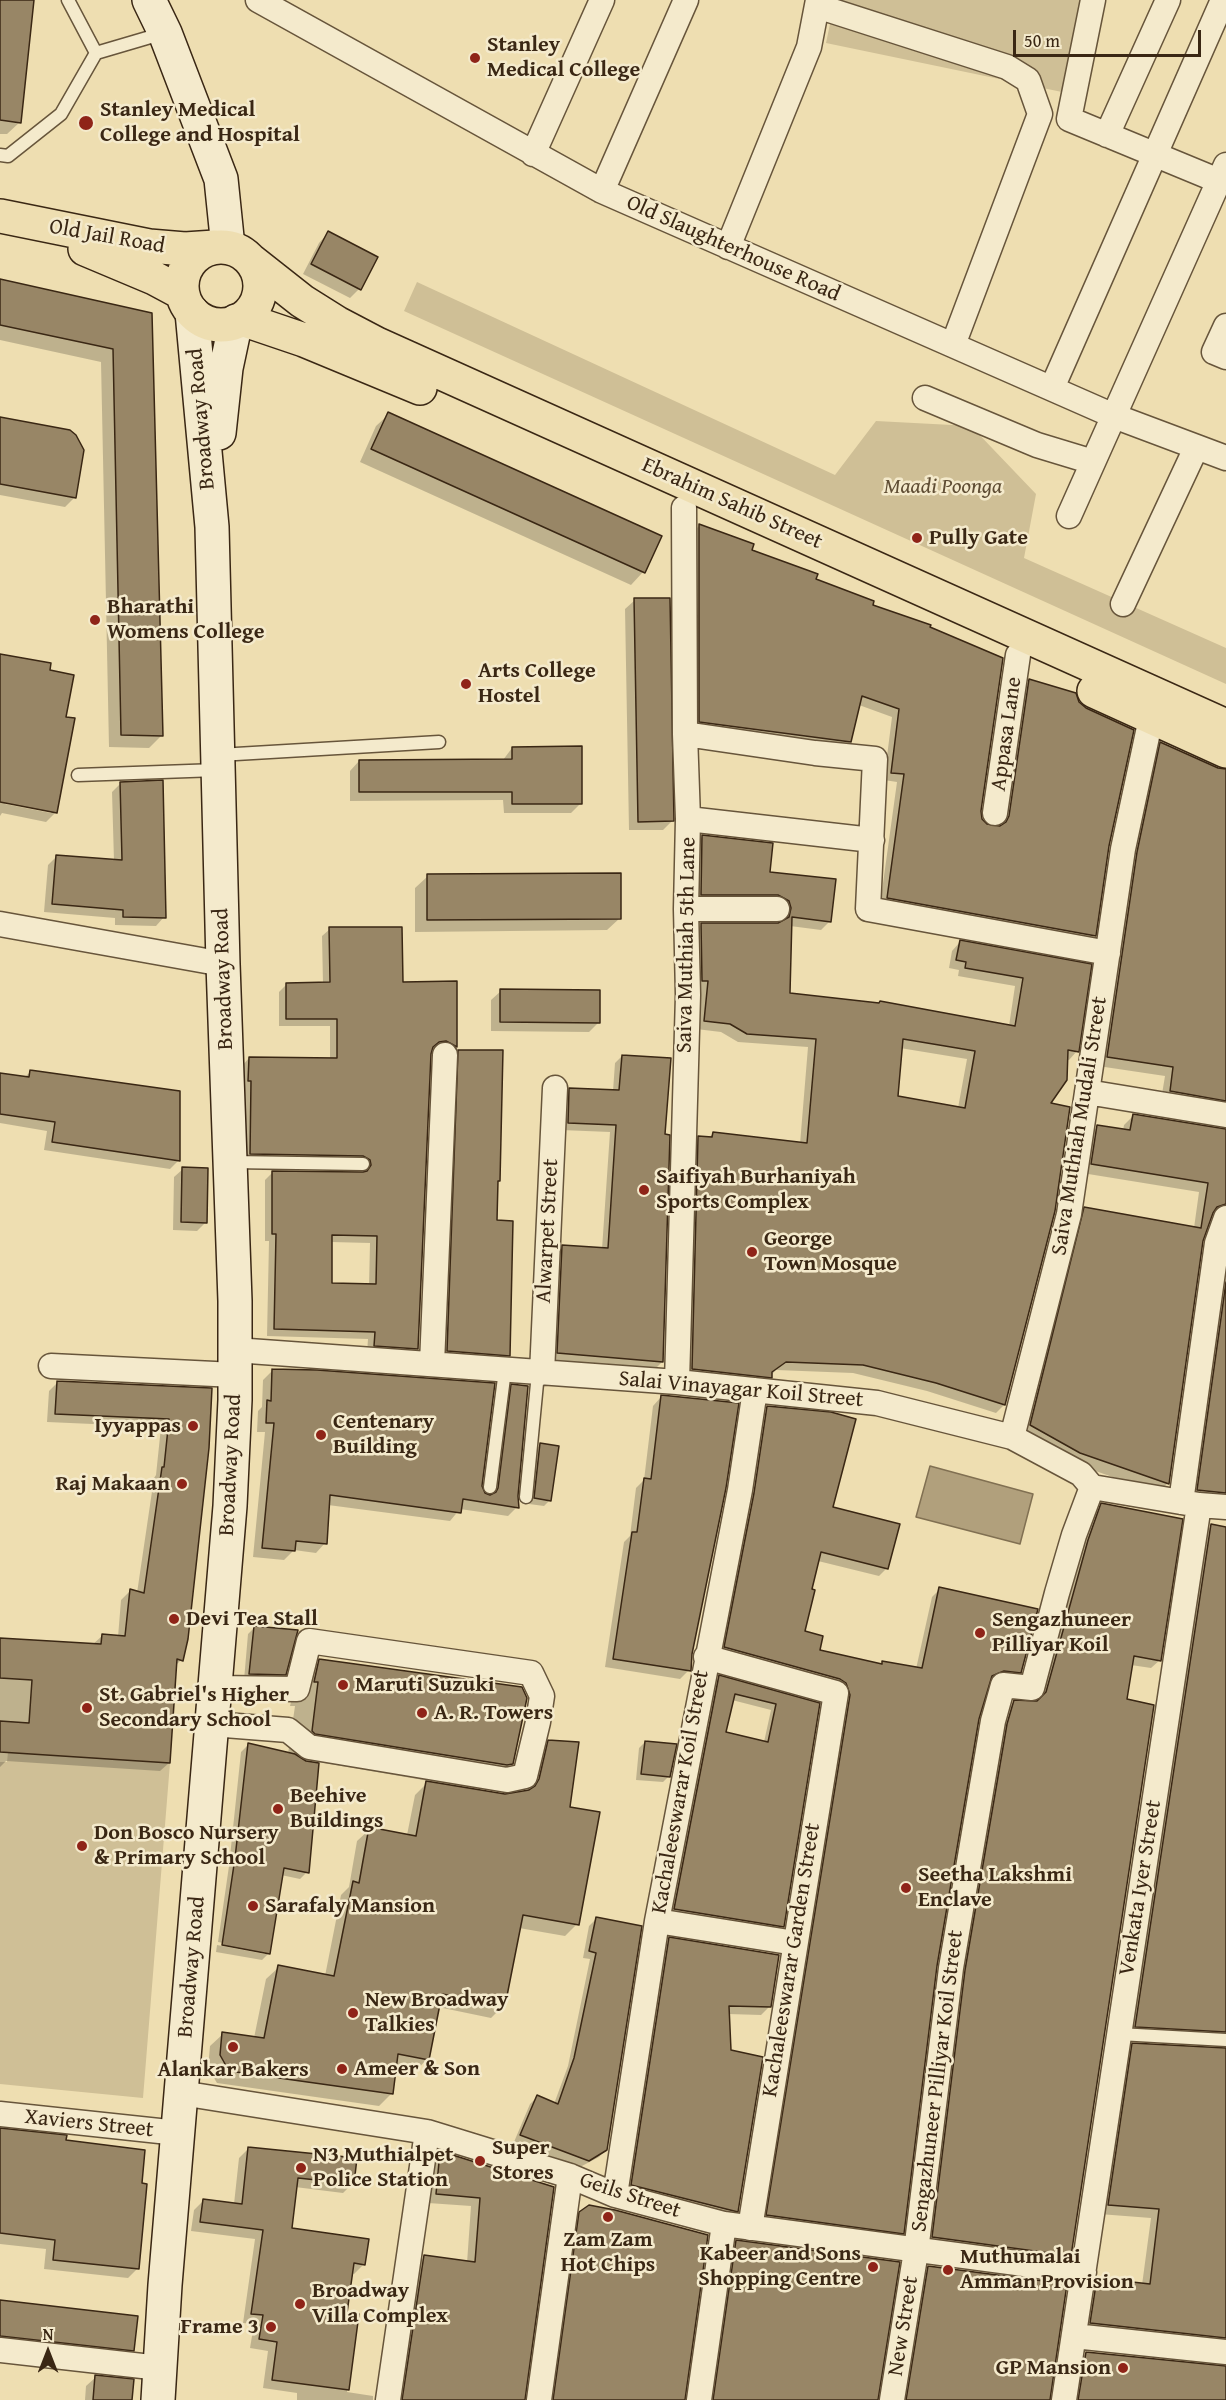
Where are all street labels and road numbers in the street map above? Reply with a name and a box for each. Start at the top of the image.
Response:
street label: Old Slaughterhouse Road [622,190,844,308]
street label: Old Jail Road [47,214,167,260]
street label: Broadway Road [183,347,221,491]
street label: Ebrahim Sahib Street [638,452,826,556]
street label: Appasa Lane [986,675,1028,793]
street label: Saiva Muthiah 5th Lane [672,837,702,1053]
street label: Broadway Road [208,908,240,1050]
street label: Saiva Muthiah Mudali Street [1046,995,1114,1257]
street label: Alwarpet Street [531,1158,565,1304]
street label: Salai Vinayagar Koil Street [618,1366,864,1414]
street label: Broadway Road [214,1393,248,1537]
street label: Kachaleeswarar Koil Street [647,1668,715,1916]
street label: Venkata Iyer Street [1114,1798,1168,1978]
street label: Kachaleeswarar Garden Street [757,1821,827,2099]
street label: Broadway Road [173,1895,211,2039]
street label: Sengazhuneer Pilliyar Koil Street [906,1928,970,2234]
street label: Xaviers Street [23,2104,155,2144]
street label: Geils Street [576,2167,684,2225]
street label: New Street [883,2274,925,2378]

